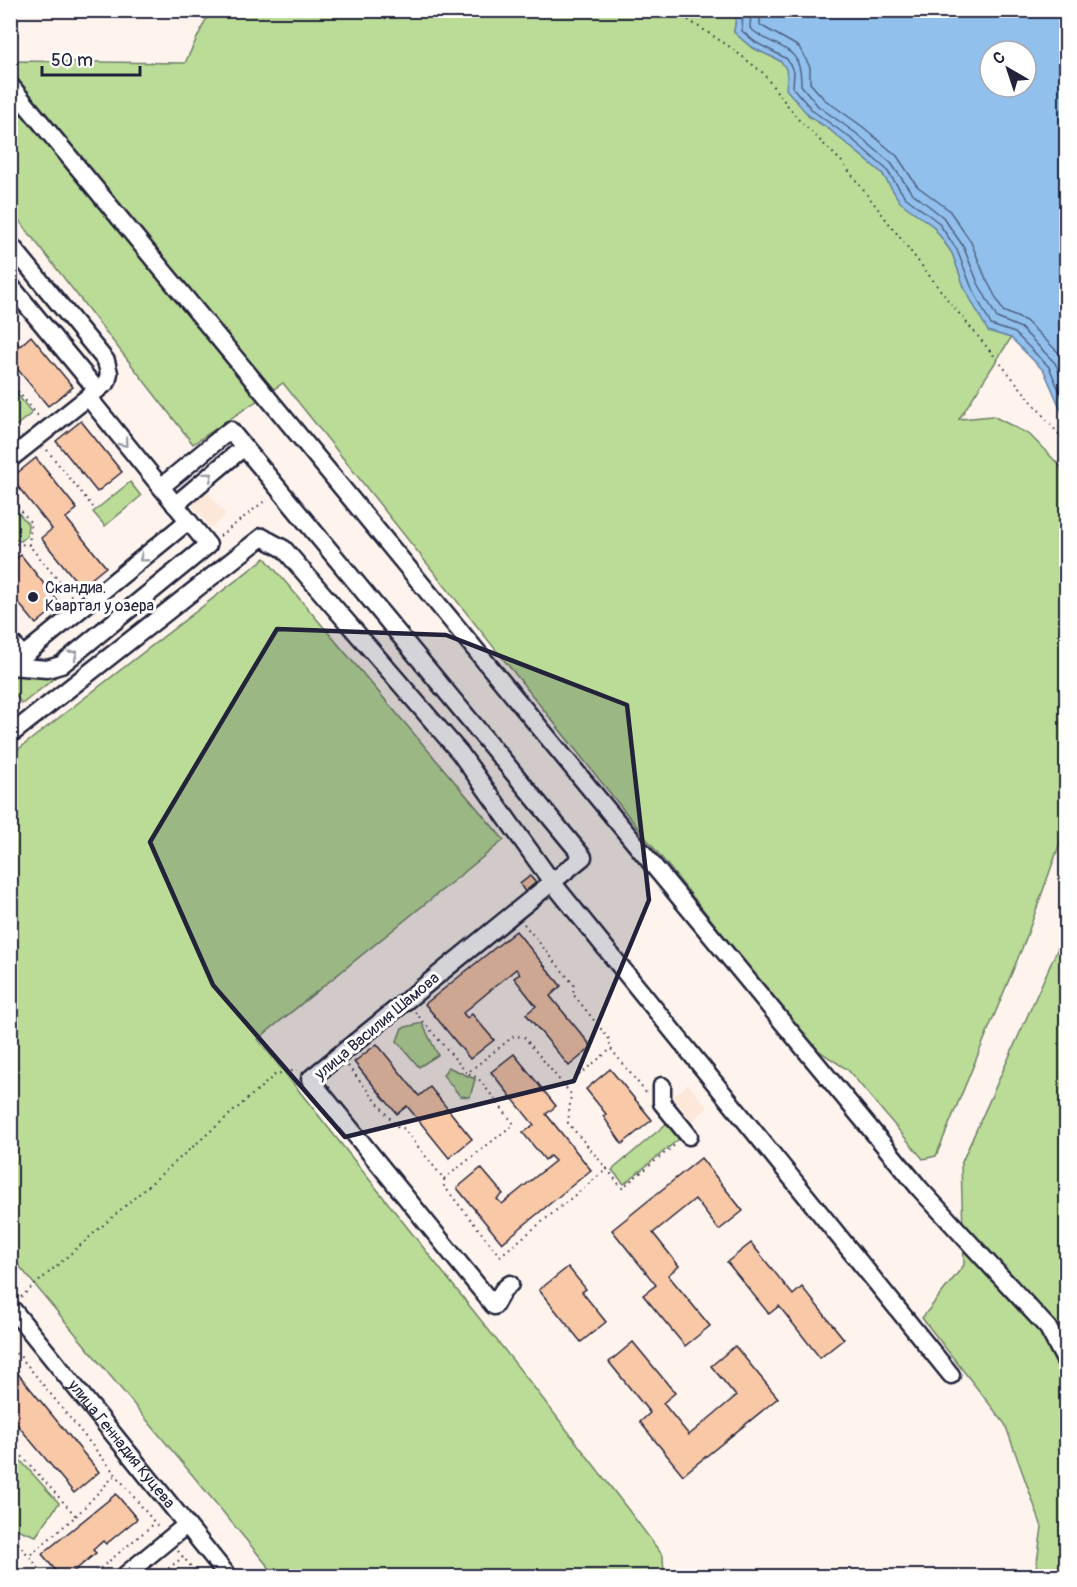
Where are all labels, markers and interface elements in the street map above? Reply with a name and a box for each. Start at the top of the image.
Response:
scale bar [42,39,140,77]
north arrow [978,39,1038,99]
text: С [989,47,1009,69]
text: 50 m [51,49,93,72]
one-way arrow [117,436,128,447]
one-way arrow [202,472,213,483]
one-way arrow [139,551,150,562]
place label: Скандиа. Квартал у озера [45,578,154,616]
marker: Скандиа. Квартал у озера [26,590,40,604]
one-way arrow [67,650,78,661]
street label: улица Василия Шамова [310,968,443,1085]
street label: улица Геннадия Куцева [63,1375,179,1512]

